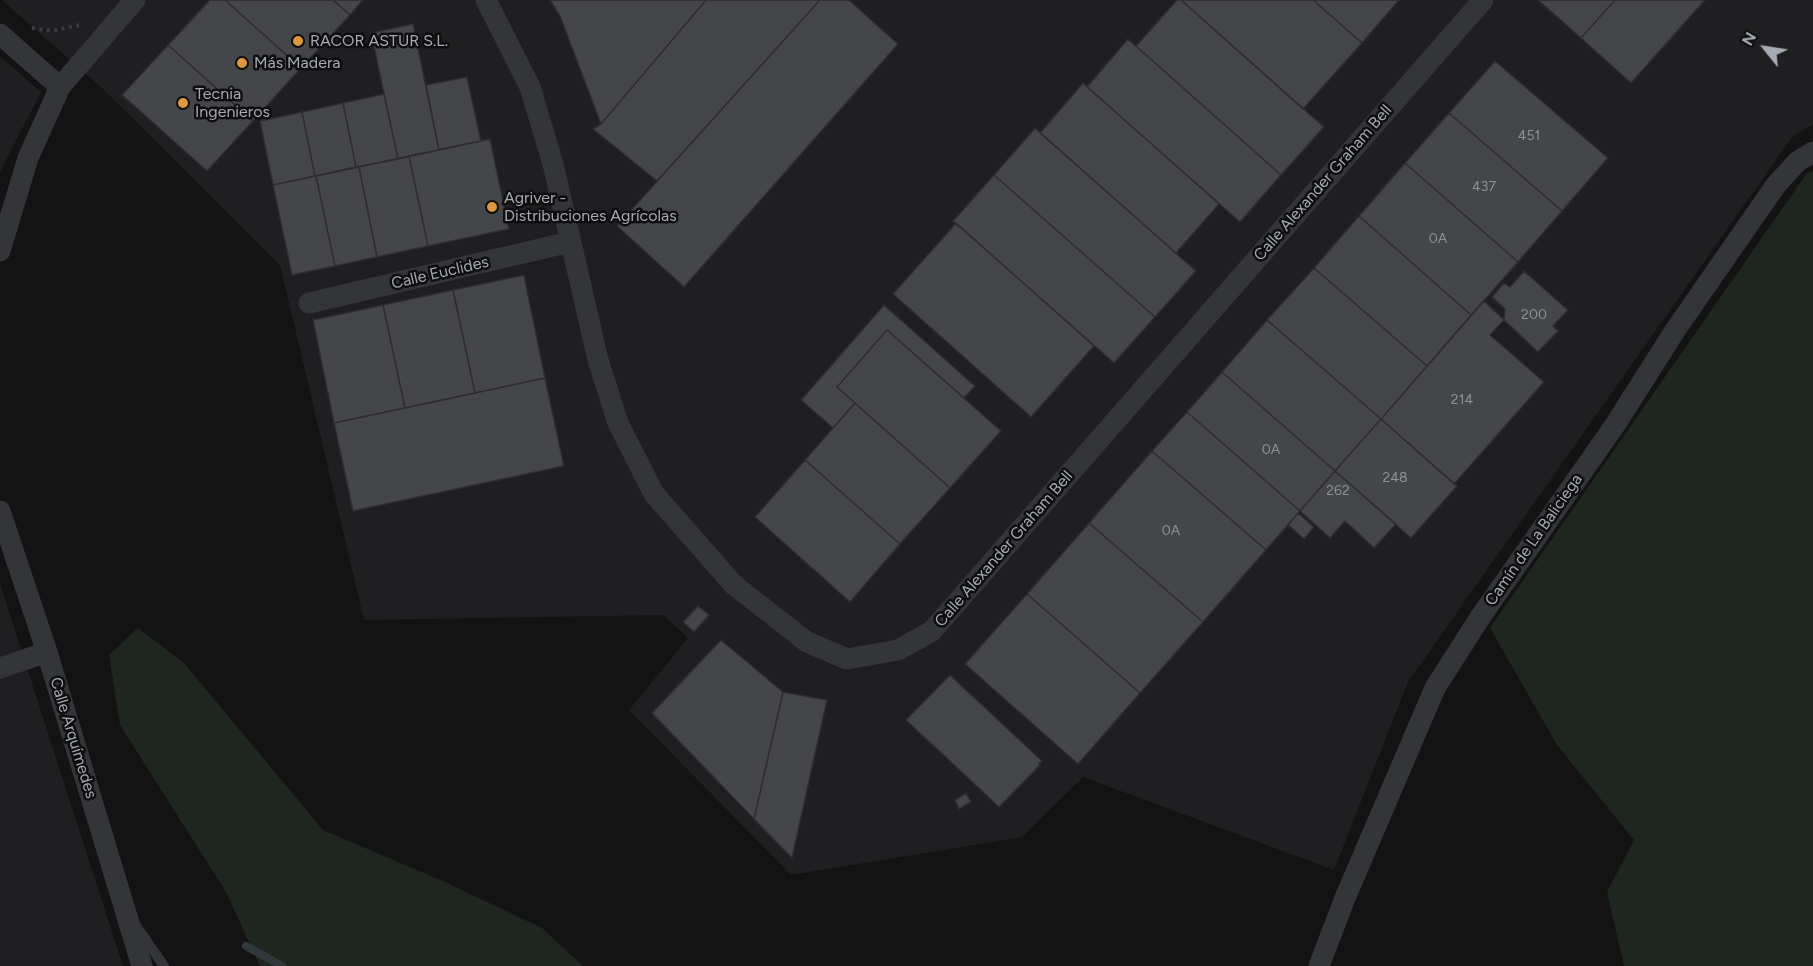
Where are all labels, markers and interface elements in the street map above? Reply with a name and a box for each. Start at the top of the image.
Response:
north arrow [1735,18,1795,78]
text: N [1738,29,1760,49]
place label: RACOR ASTUR S.L. [310,31,448,51]
marker: RACOR ASTUR S.L. [291,34,305,48]
place label: Más Madera [254,53,340,73]
marker: Más Madera [235,56,249,70]
place label: Tecnia Ingenieros [195,84,270,122]
marker: Tecnia Ingenieros [176,96,190,110]
street label: Calle Alexander Graham Bell [1250,101,1396,265]
house number: 451 [1518,128,1540,144]
house number: 437 [1472,179,1496,195]
place label: Agriver - Distribuciones Agrícolas [504,188,677,226]
marker: Agriver - Distribuciones Agrícolas [485,200,499,214]
house number: 0A [1429,231,1447,247]
street label: Calle Euclides [389,252,491,294]
house number: 200 [1521,307,1547,323]
house number: 214 [1451,392,1473,408]
house number: 0A [1262,442,1280,458]
street label: Calle Alexander Graham Bell [931,467,1077,631]
house number: 248 [1382,470,1408,486]
street label: Camín de La Baliciega [1481,471,1587,609]
house number: 262 [1326,483,1350,499]
house number: 0A [1162,523,1180,539]
street label: Calle Arquímedes [45,675,101,801]

